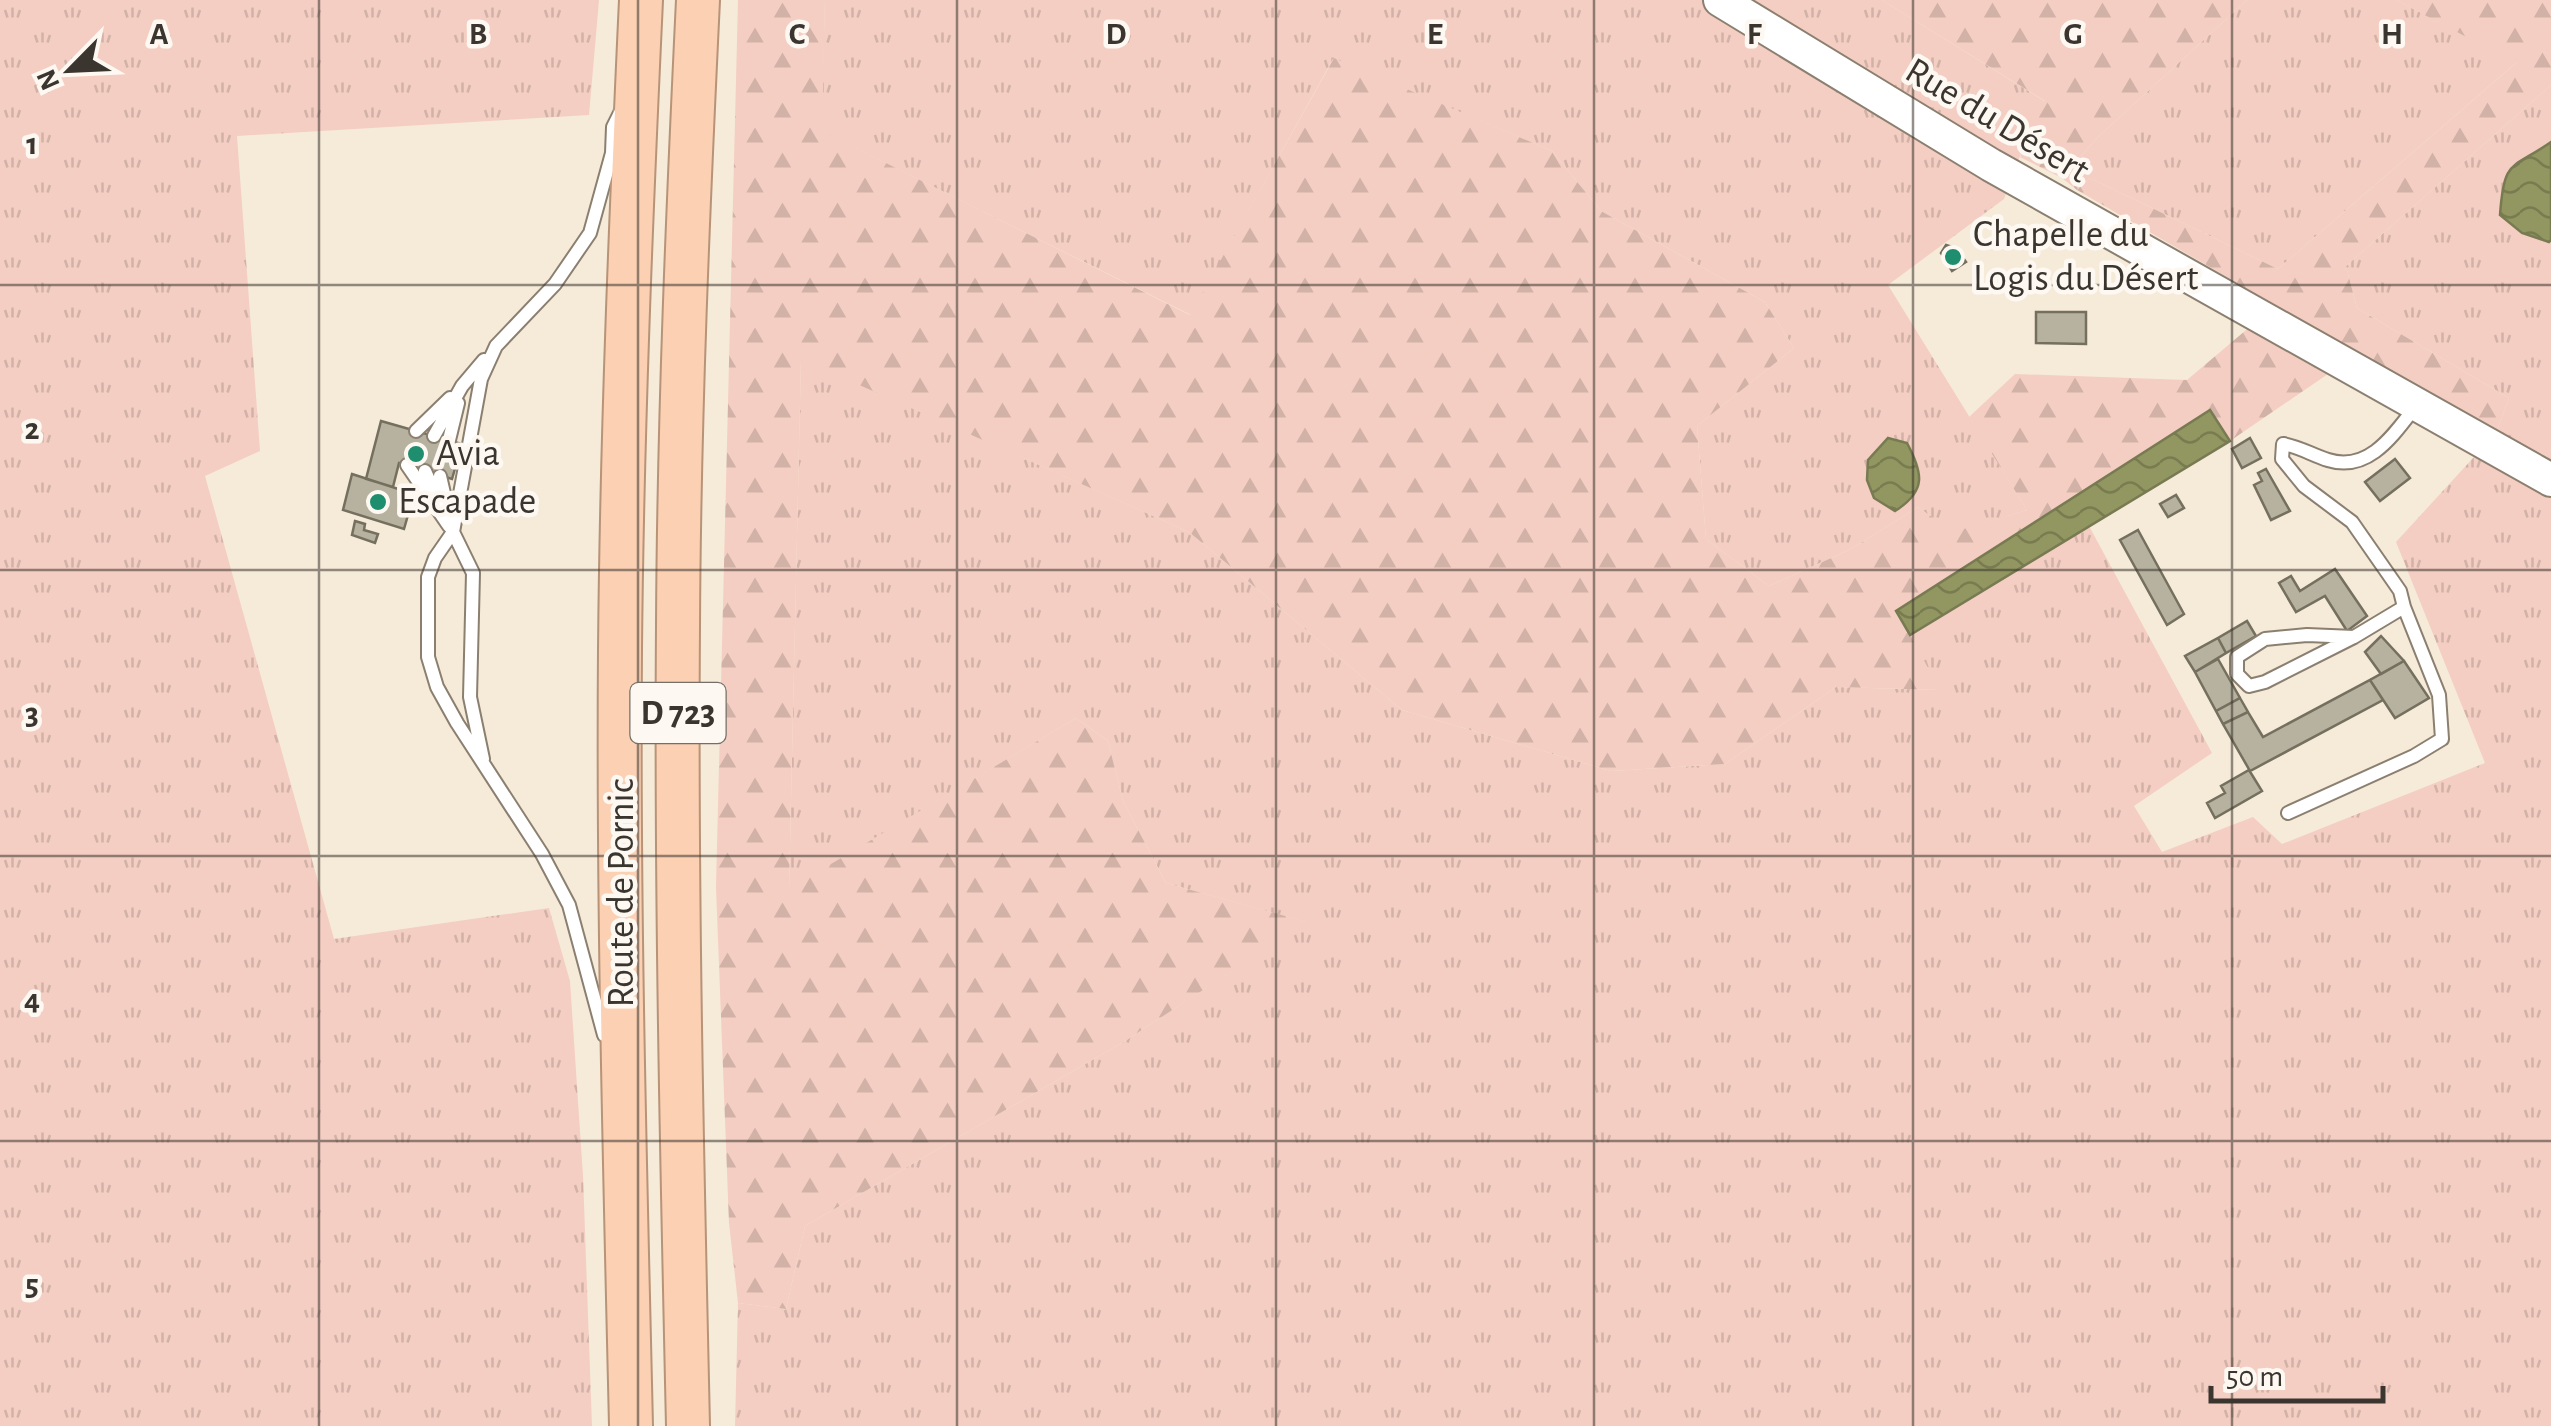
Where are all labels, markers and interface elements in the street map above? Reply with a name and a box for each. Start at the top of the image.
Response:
text: A [149,18,169,50]
text: B [469,18,487,50]
text: C [789,18,806,50]
text: D [1106,18,1127,50]
text: E [1427,18,1443,50]
text: F [1747,18,1763,50]
text: G [2063,18,2083,50]
text: H [2381,18,2403,50]
north arrow [20,20,120,120]
street label: Rue du Désert [1899,51,2095,191]
text: N [32,65,66,94]
text: 1 [26,128,38,160]
place label: Chapelle du Logis du Désert [1973,216,2198,298]
marker: Chapelle du Logis du Désert [1942,246,1964,268]
text: 2 [24,413,40,445]
place label: Avia [436,435,500,473]
marker: Avia [405,443,427,465]
place label: Escapade [398,483,536,521]
marker: Escapade [367,491,389,513]
road number: D 723 [630,683,726,743]
text: 3 [25,698,39,730]
street label: Route de Pornic [603,779,641,1007]
text: 4 [24,984,40,1016]
text: 5 [25,1269,39,1301]
scale bar [2211,1341,2384,1403]
text: 50 m [2226,1362,2283,1392]

